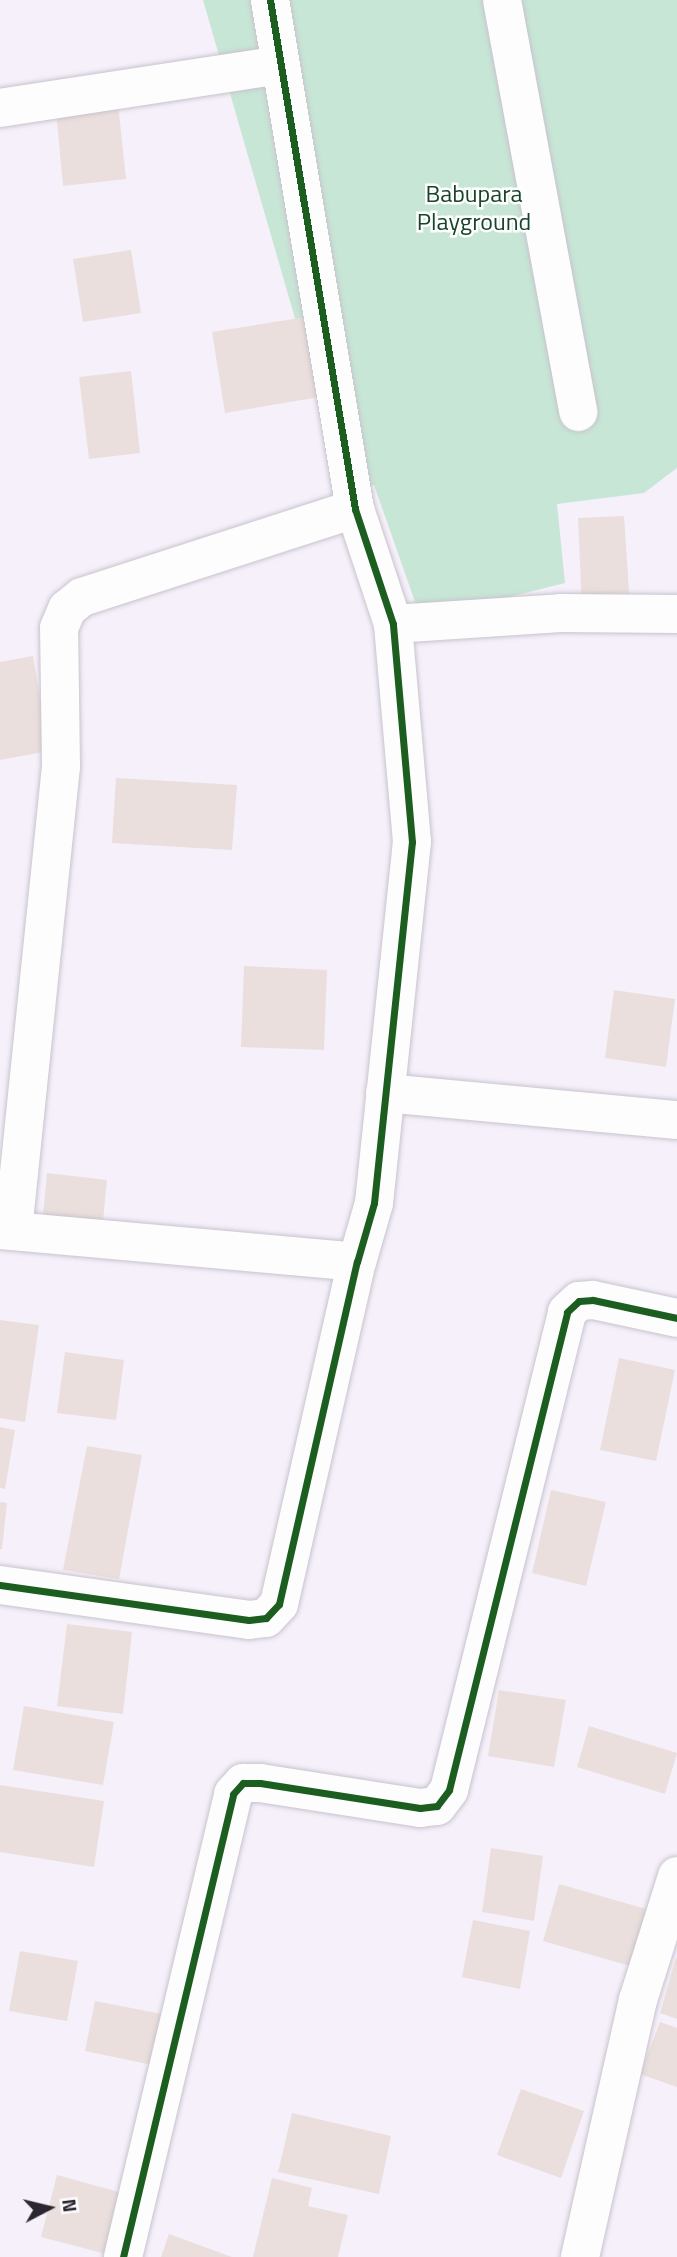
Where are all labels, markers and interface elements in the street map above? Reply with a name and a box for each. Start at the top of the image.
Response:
park label: Babupara Playground [417,180,531,236]
north arrow [14,2173,84,2243]
text: N [55,2197,86,2214]

